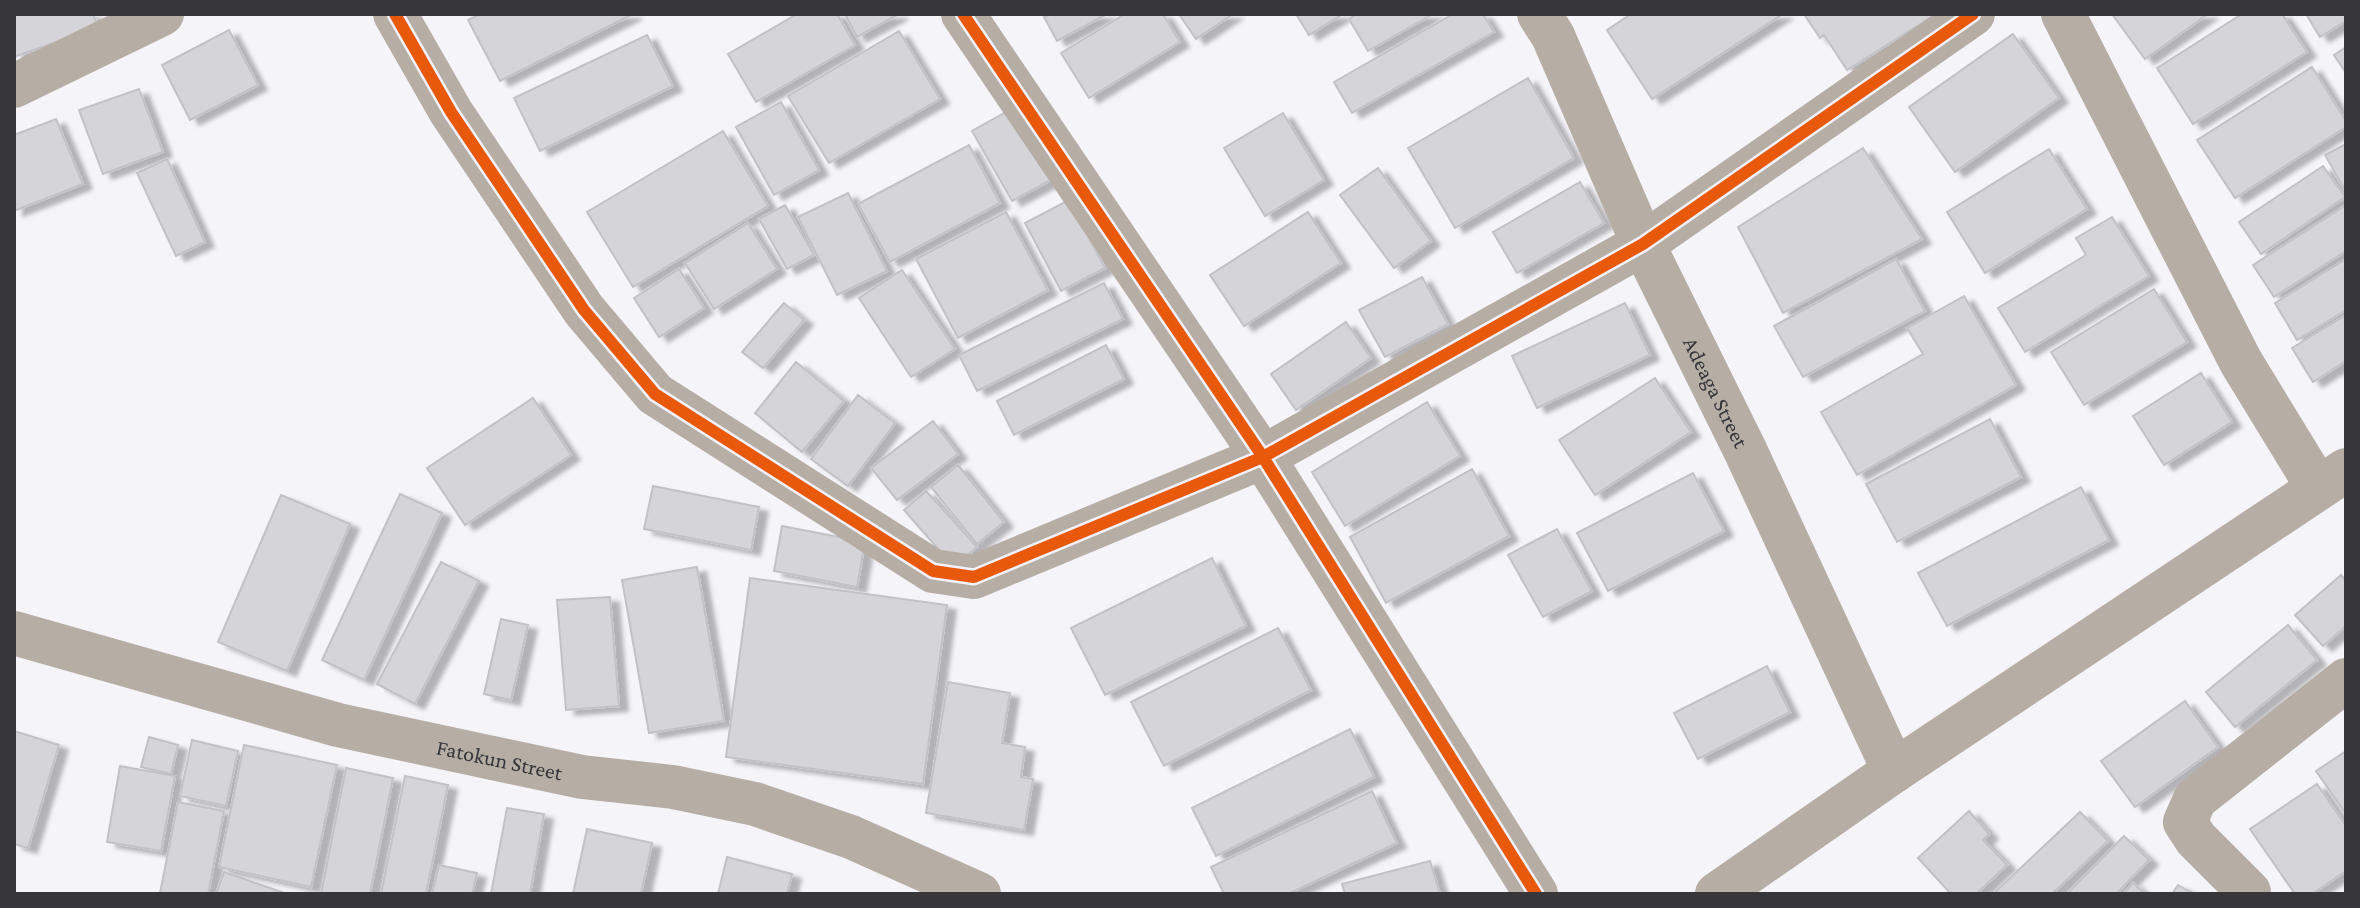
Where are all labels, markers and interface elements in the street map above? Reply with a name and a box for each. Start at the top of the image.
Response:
street label: Adeaga Street [1678,333,1755,452]
street label: Fatokun Street [434,734,566,785]

